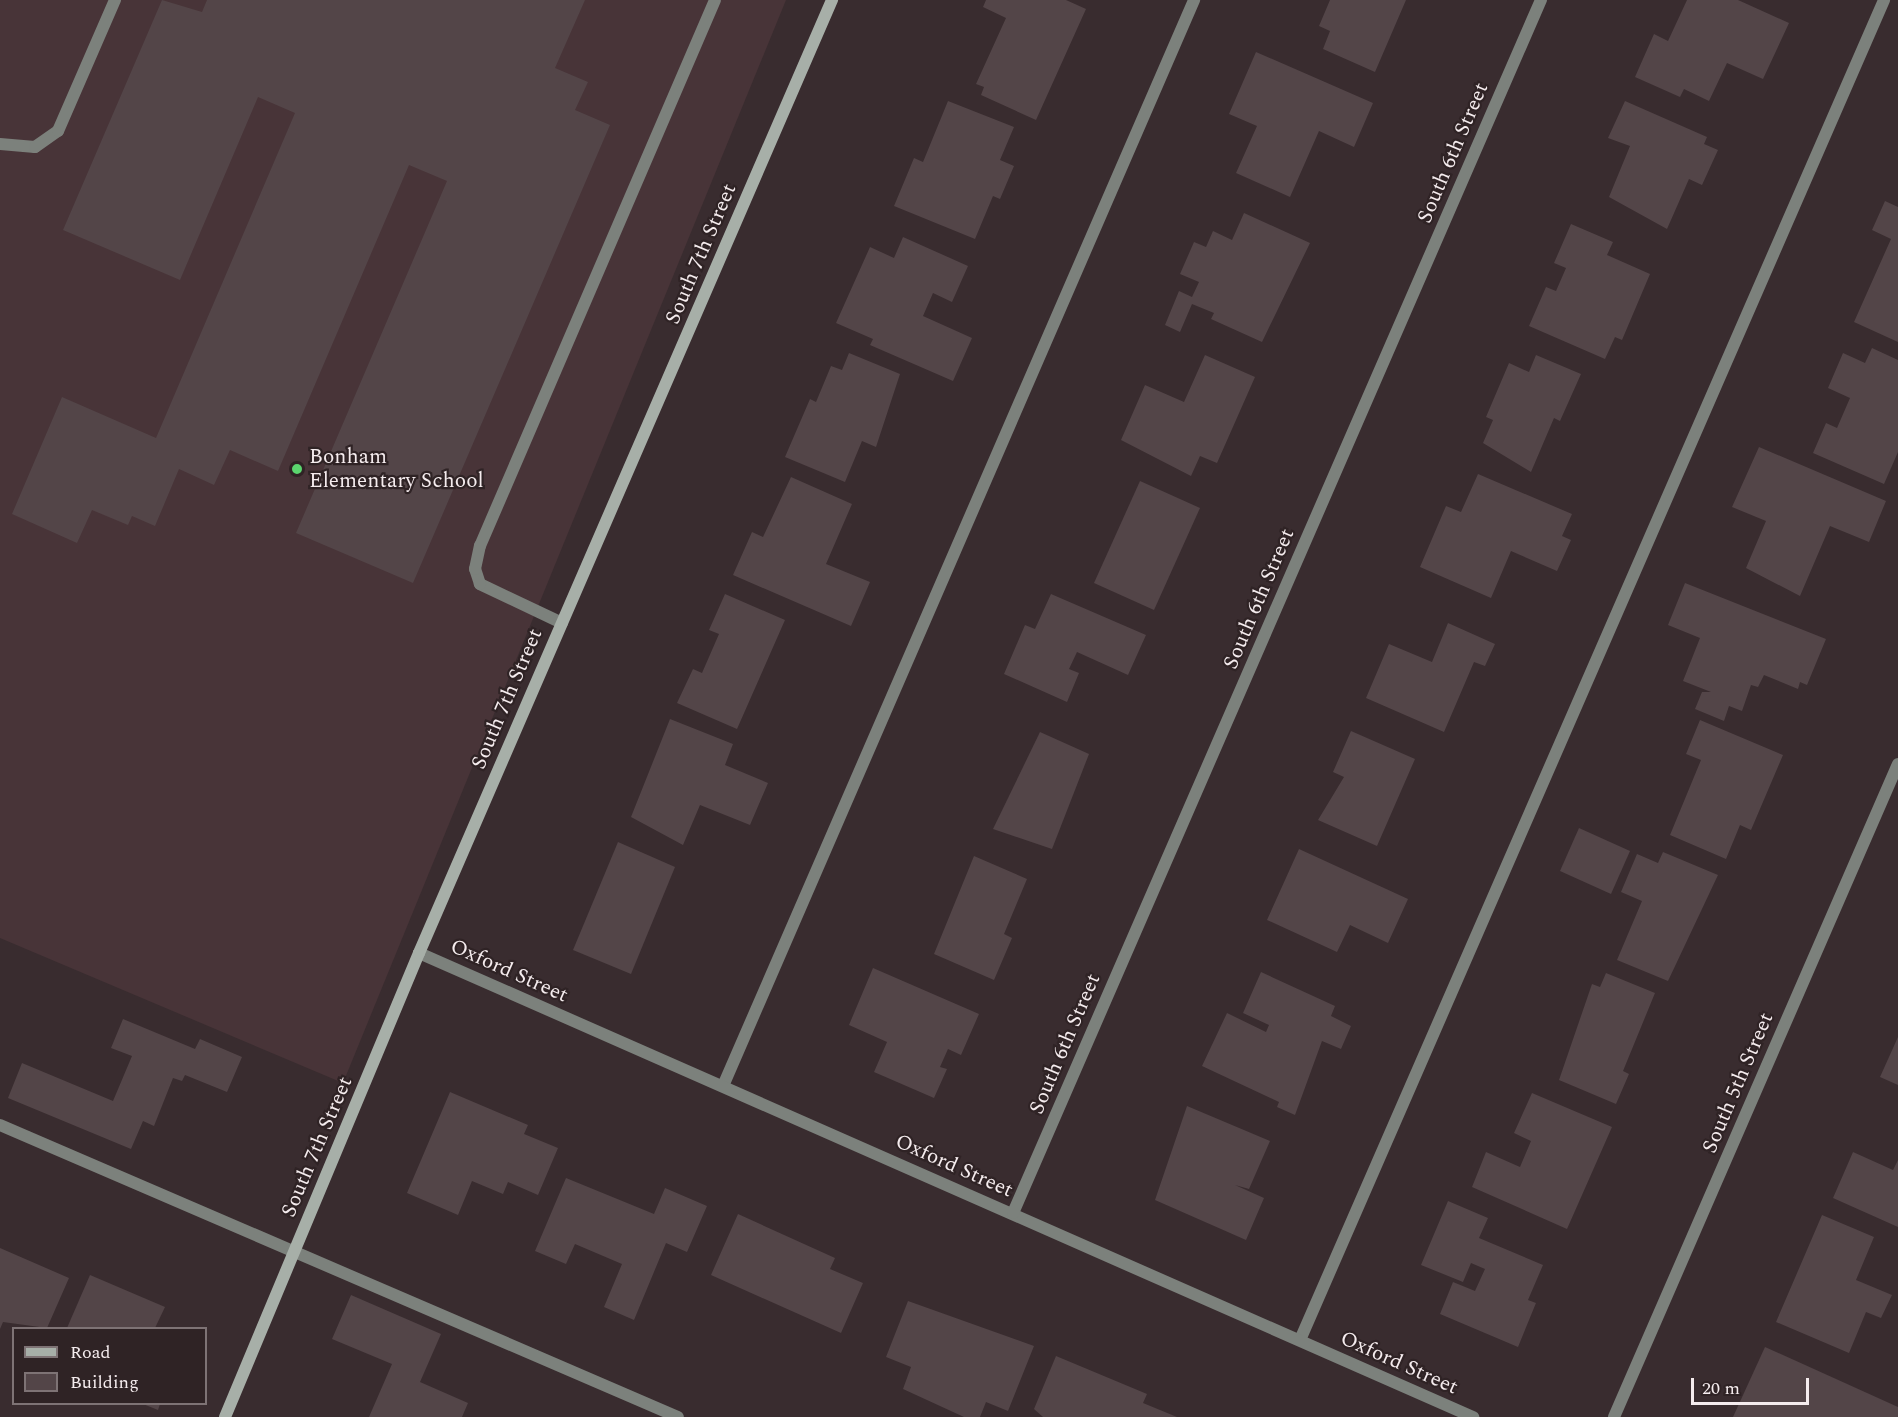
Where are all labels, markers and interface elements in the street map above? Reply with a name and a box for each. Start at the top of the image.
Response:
street label: South 6th Street [1412,79,1494,227]
street label: South 7th Street [660,180,742,328]
place label: Bonham Elementary School [309,444,484,494]
marker: Bonham Elementary School [290,462,304,476]
street label: South 6th Street [1218,525,1300,673]
street label: South 7th Street [466,625,548,773]
street label: Oxford Street [446,934,572,1008]
street label: South 6th Street [1024,970,1106,1118]
street label: South 5th Street [1697,1009,1779,1157]
street label: South 7th Street [276,1073,358,1221]
street label: Oxford Street [891,1129,1017,1203]
street label: Oxford Street [1336,1326,1462,1400]
legend [12,1327,207,1405]
text: Road [70,1339,111,1366]
scale bar [1694,1366,1812,1404]
text: Building [70,1369,139,1396]
text: 20 m [1702,1375,1740,1402]

